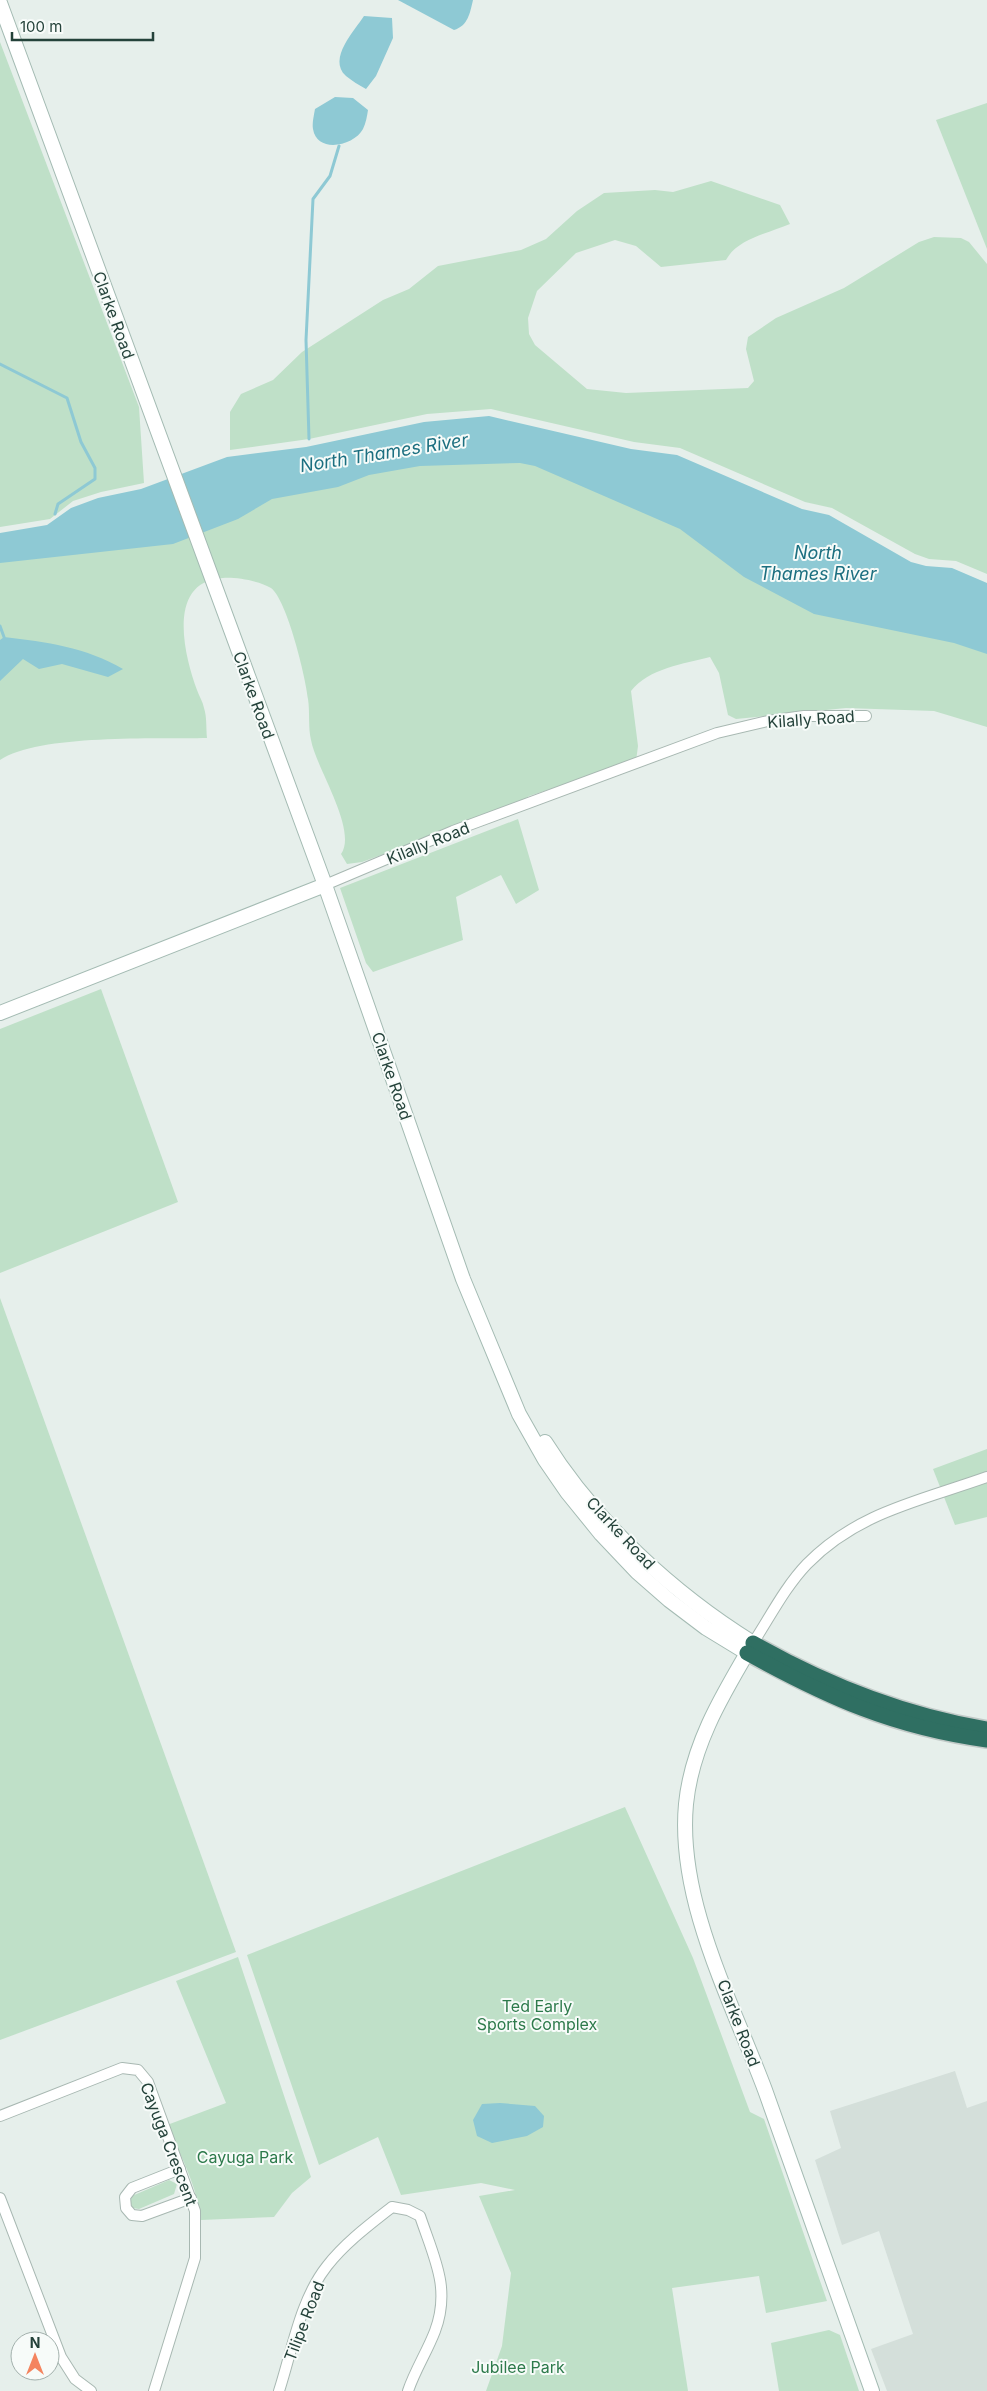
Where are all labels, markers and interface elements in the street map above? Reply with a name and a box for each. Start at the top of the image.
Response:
scale bar [12,10,154,42]
text: 100 m [20,17,62,36]
street label: Clarke Road [89,269,139,361]
water label: North Thames River [298,429,471,476]
water label: North Thames River [760,542,878,584]
street label: Clarke Road [229,649,279,741]
street label: Kilally Road [767,706,855,732]
street label: Kilally Road [384,817,472,869]
street label: Clarke Road [368,1029,416,1123]
street label: Clarke Road [582,1493,660,1573]
street label: Clarke Road [713,1977,765,2069]
park label: Ted Early Sports Complex [477,1996,598,2034]
street label: Cayuga Crescent [136,2079,202,2209]
park label: Cayuga Park [197,2147,293,2167]
street label: Tilipe Road [280,2278,328,2364]
north arrow [10,2331,60,2381]
text: N [30,2334,40,2351]
park label: Jubilee Park [471,2357,565,2377]

